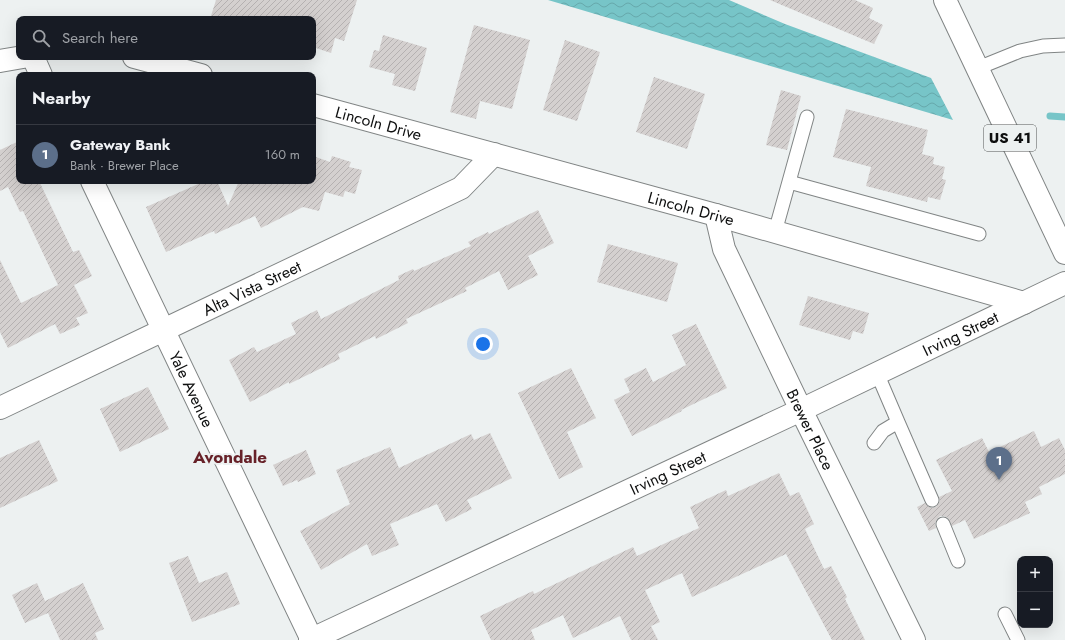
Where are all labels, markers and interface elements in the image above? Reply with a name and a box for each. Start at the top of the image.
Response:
search box [16,16,316,60]
icon: search [30,27,52,49]
text: Search here [62,27,138,49]
text: Nearby [32,86,90,110]
street label: Lincoln Drive [333,100,424,146]
road number: US 41 [984,125,1036,151]
text: Gateway Bank [70,134,171,156]
text: 1 [42,145,48,164]
text: 160 m [265,145,300,164]
text: Bank · Brewer Place [70,156,179,175]
street label: Lincoln Drive [645,185,737,231]
street label: Alta Vista Street [199,254,305,321]
street label: Irving Street [919,305,1002,361]
your location [473,334,493,354]
street label: Yale Avenue [164,347,220,431]
street label: Brewer Place [781,385,840,474]
district label: Avondale [192,445,267,469]
street label: Irving Street [626,445,710,500]
pin: 1 [986,447,1012,480]
map controls [1017,556,1053,628]
button: + [1017,556,1053,592]
button: − [1017,592,1053,628]

